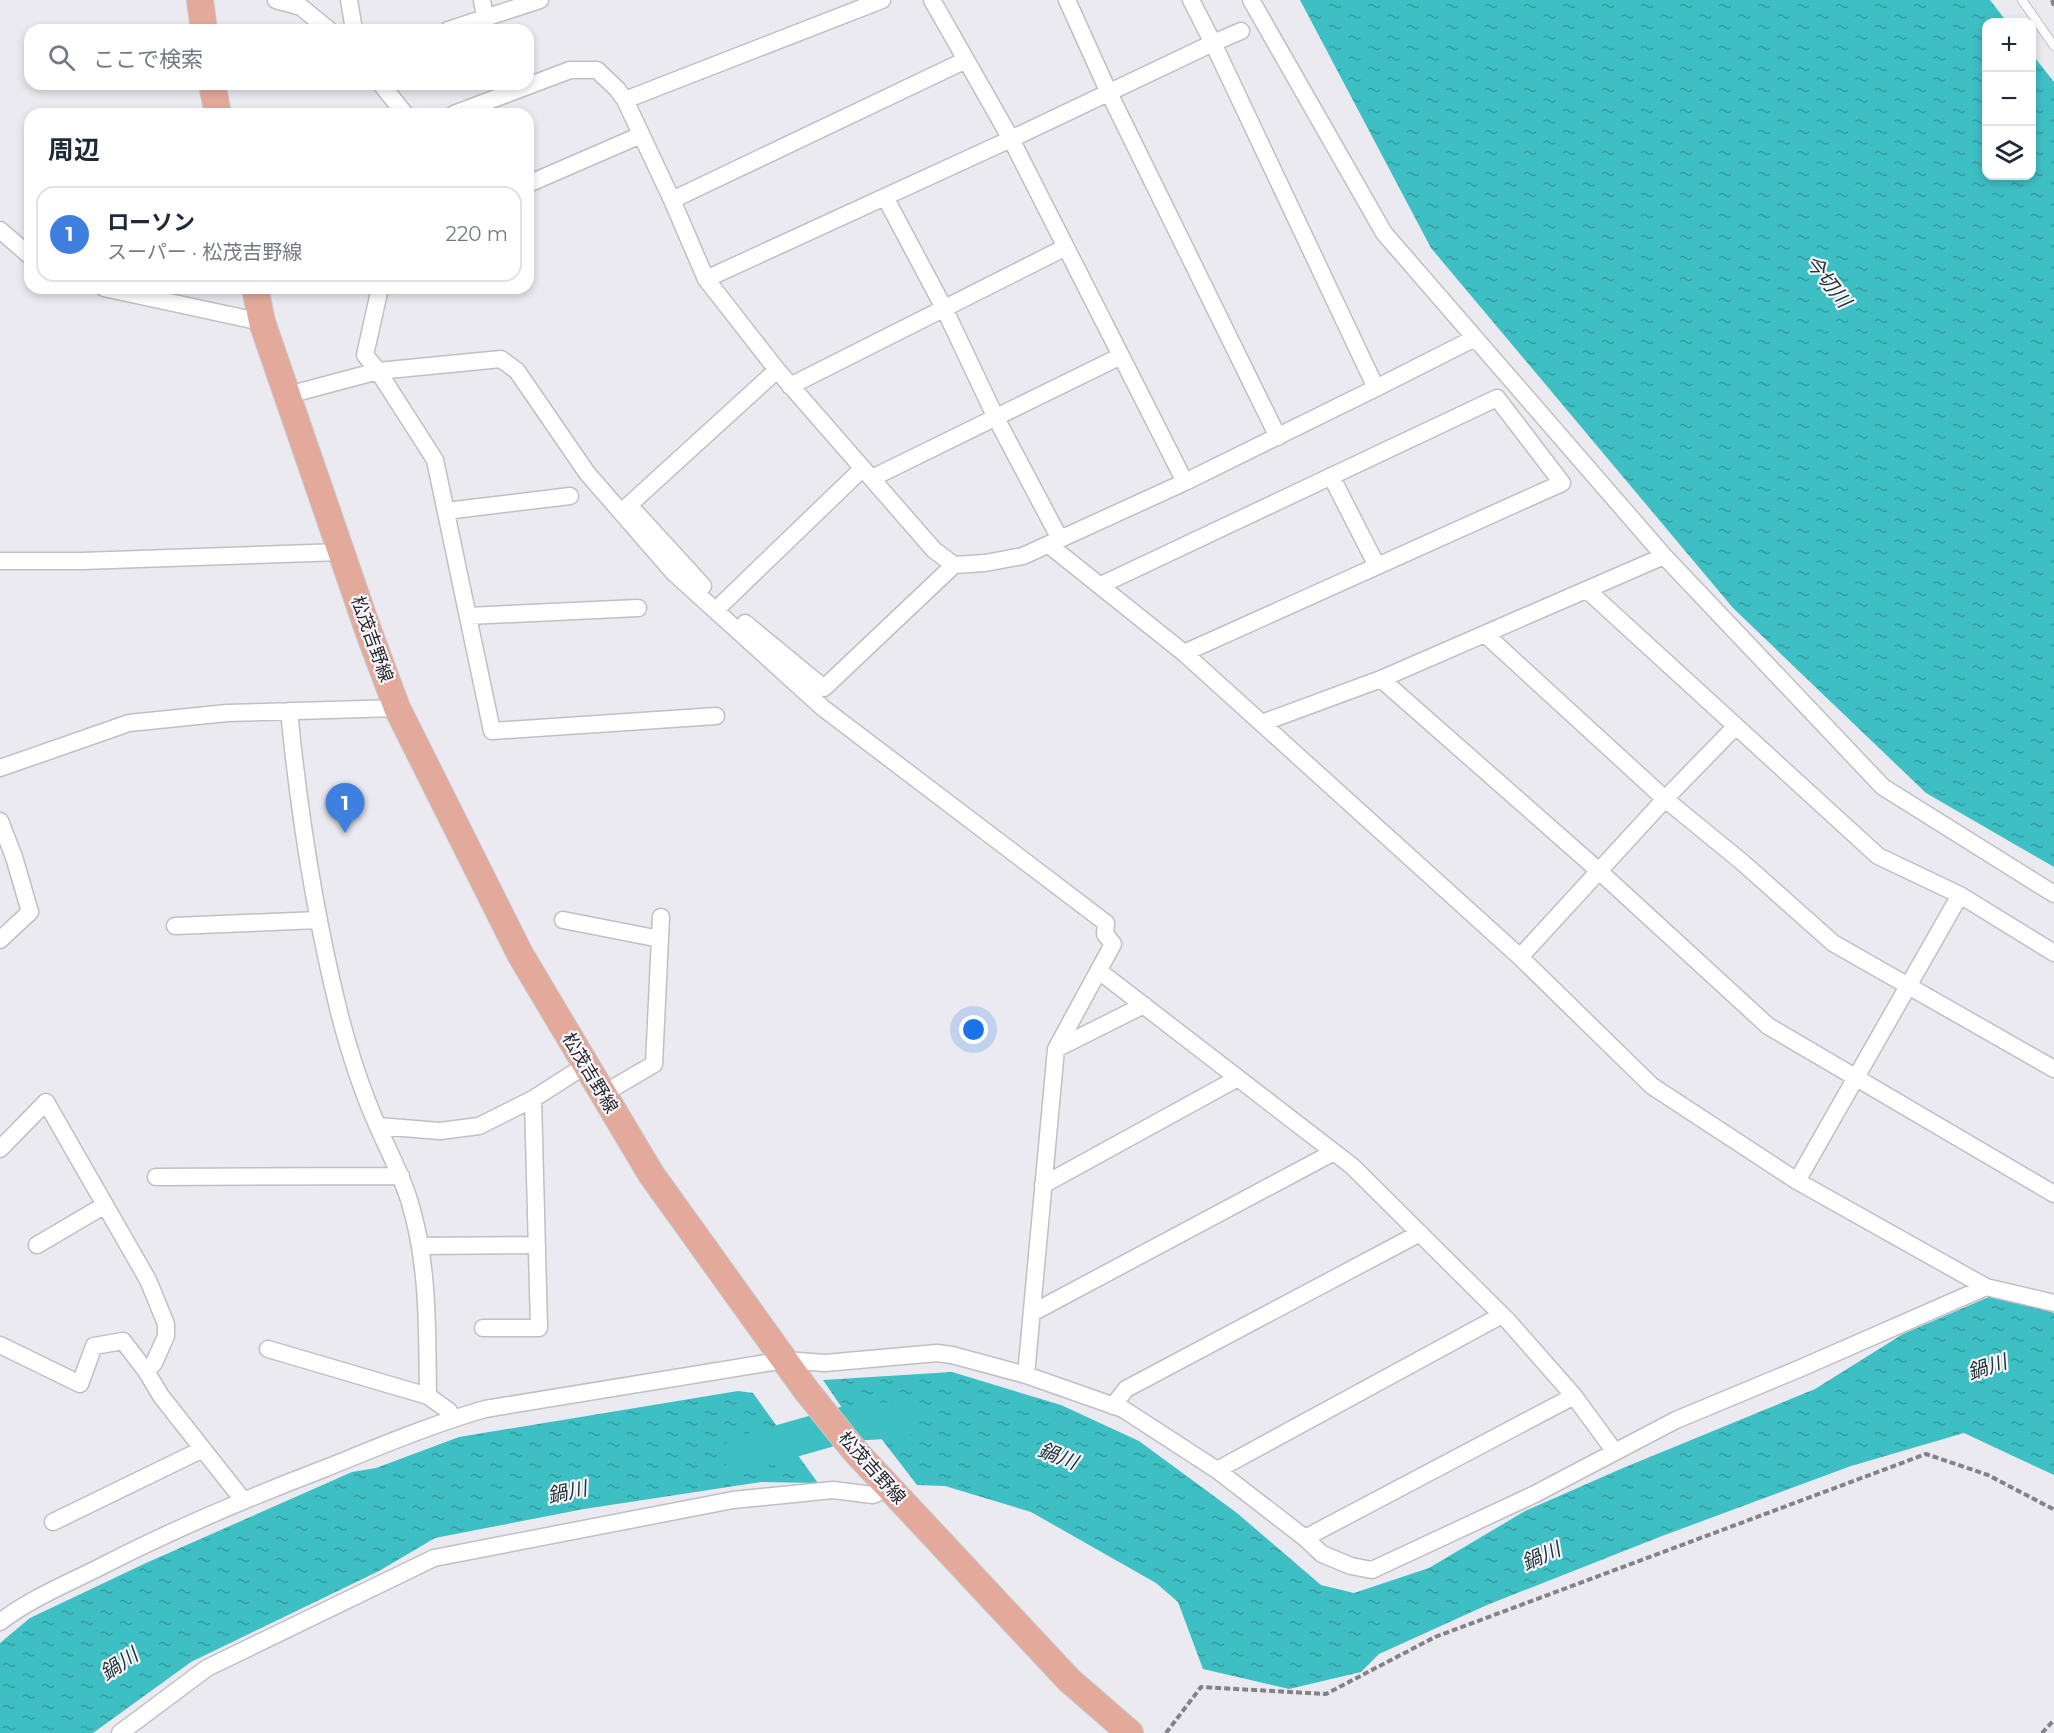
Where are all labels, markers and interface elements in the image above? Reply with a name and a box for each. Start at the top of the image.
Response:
map controls [1982,18,2036,180]
button: + [1982,18,2036,72]
search box [24,24,534,90]
icon: search [45,41,78,74]
text: ここで検索 [93,46,203,73]
button: − [1982,72,2036,126]
button: layers [1982,126,2036,180]
text: 周辺 [48,134,100,166]
text: ローソン [107,209,195,236]
text: 1 [66,222,73,246]
text: 220 m [446,222,508,246]
text: スーパー · 松茂吉野線 [107,240,302,264]
water label: 今切川 [1800,250,1857,314]
street label: 松茂吉野線 [346,593,398,685]
pin: 1 [326,784,364,833]
your location [959,1015,988,1044]
street label: 松茂吉野線 [557,1029,623,1117]
water label: 鍋川 [1964,1349,2012,1385]
street label: 松茂吉野線 [834,1427,910,1509]
water label: 鍋川 [1035,1438,1083,1475]
water label: 鍋川 [545,1476,591,1508]
water label: 鍋川 [1518,1536,1566,1575]
water label: 鍋川 [96,1642,144,1685]

